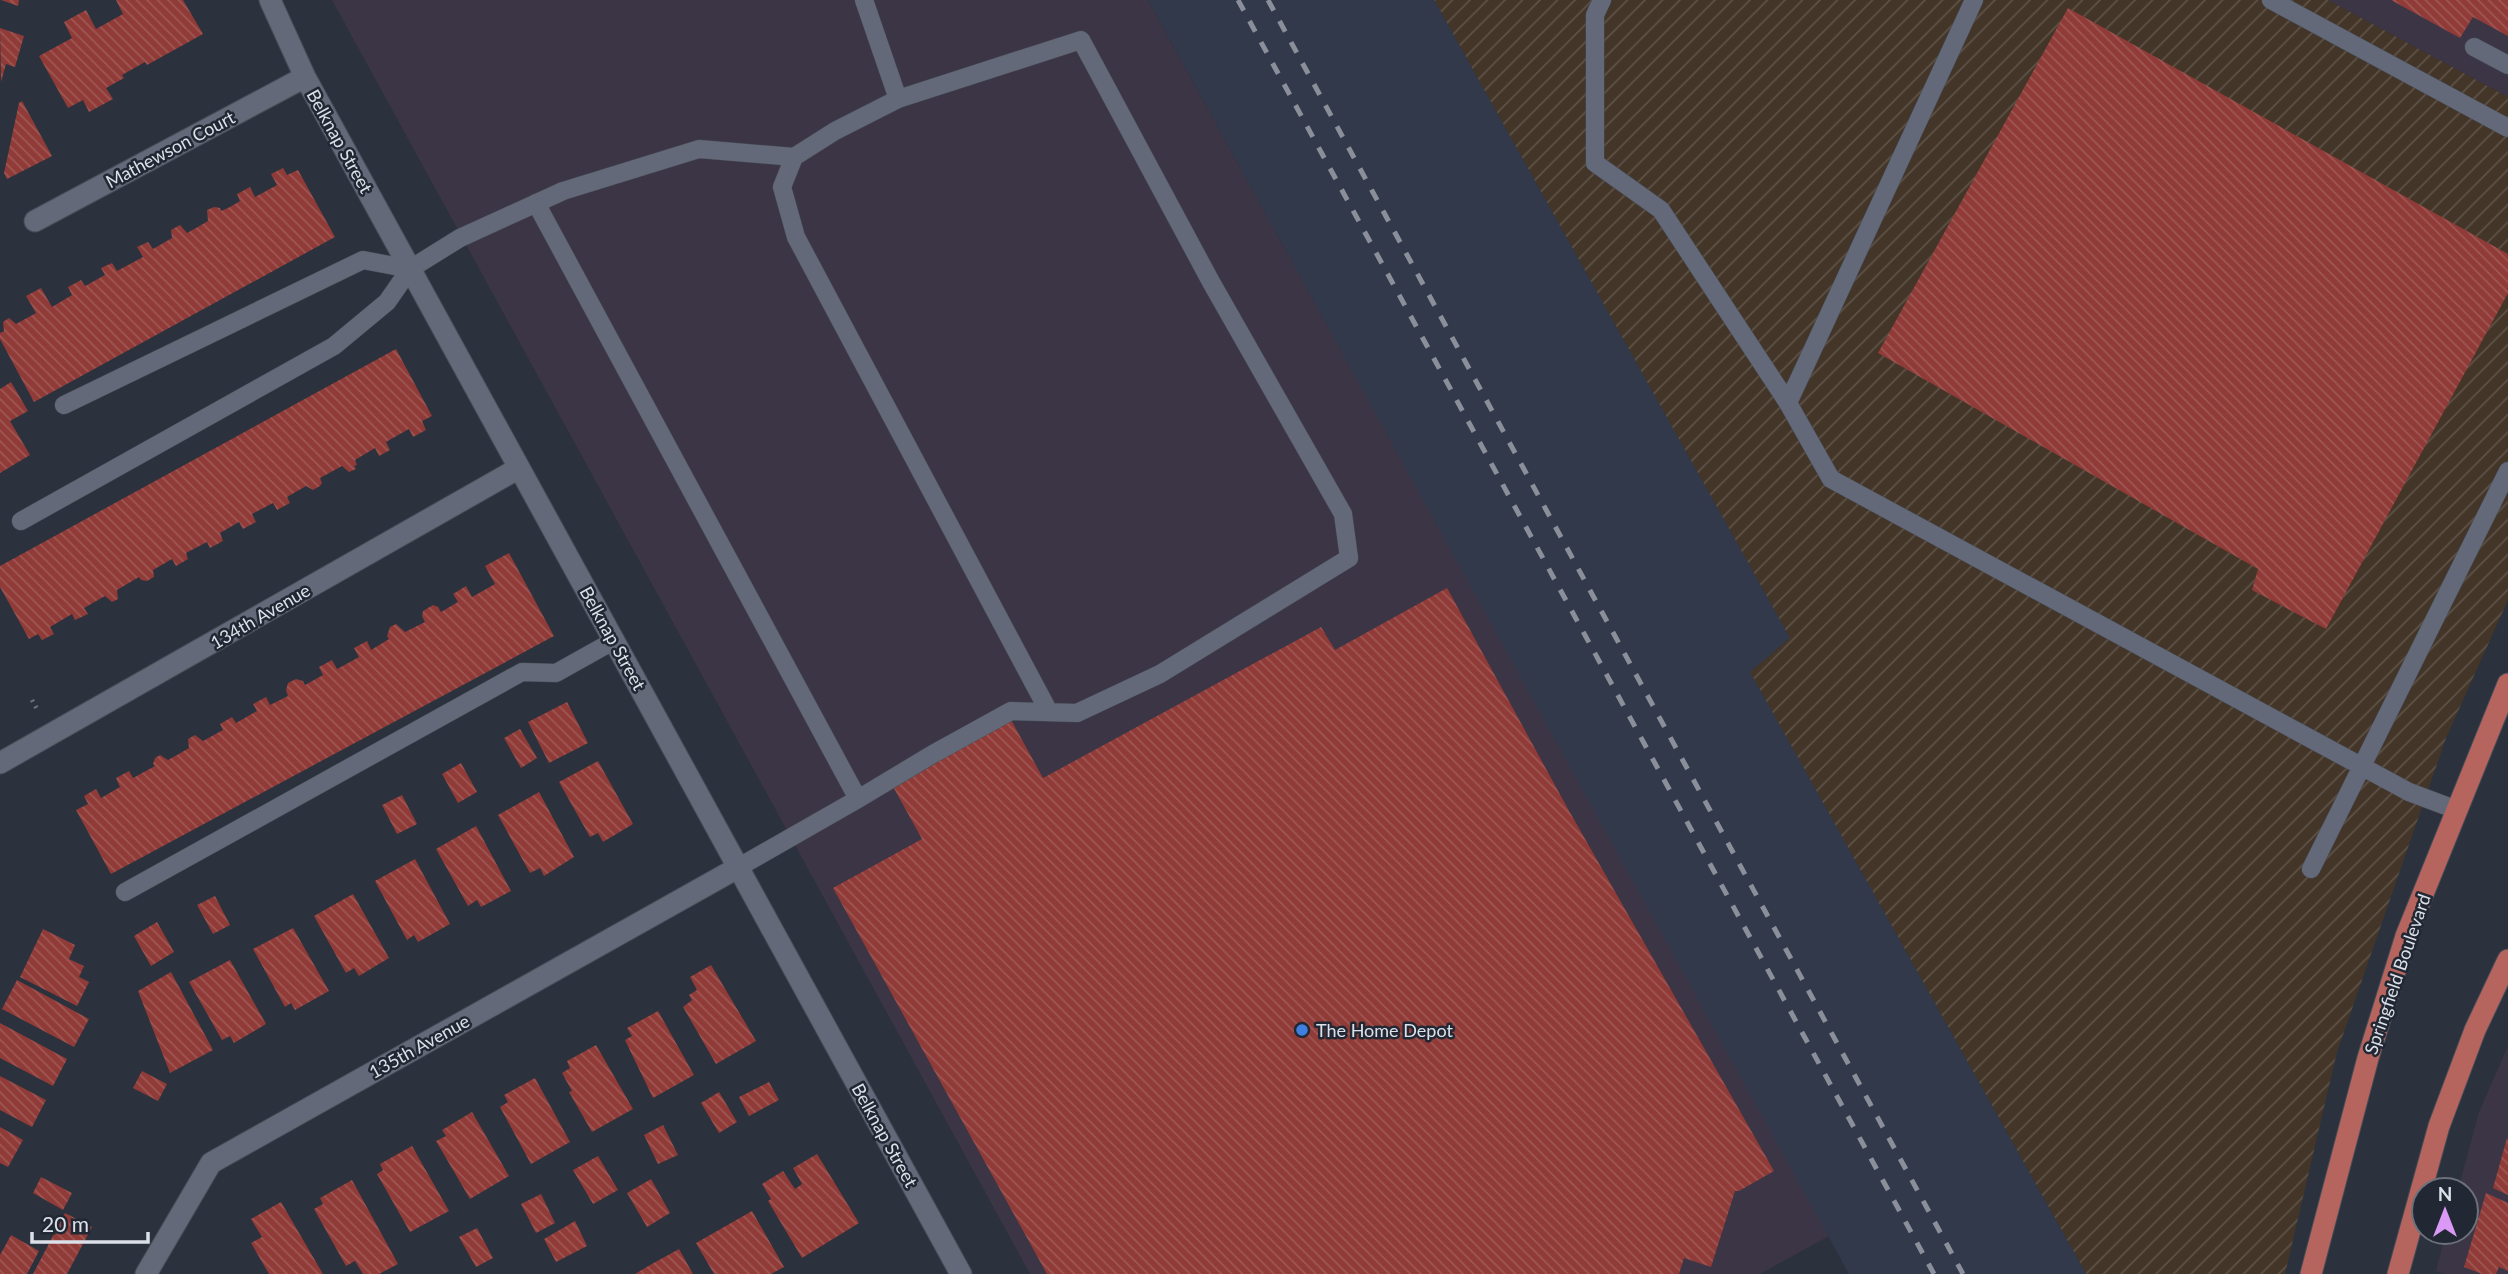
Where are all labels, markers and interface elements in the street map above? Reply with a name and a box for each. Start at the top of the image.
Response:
street label: Belknap Street [302,85,378,197]
street label: Mathewson Court [102,105,239,192]
street label: 134th Avenue [206,579,314,653]
street label: Belknap Street [575,582,651,694]
street label: Springfield Boulevard [2359,891,2435,1057]
street label: 135th Avenue [365,1009,473,1083]
place label: The Home Depot [1316,1019,1453,1041]
marker: The Home Depot [1294,1022,1310,1038]
street label: Belknap Street [847,1079,923,1191]
north arrow [2410,1176,2480,1246]
text: N [2438,1182,2452,1205]
scale bar [32,1200,147,1244]
text: 20 m [42,1211,89,1236]

